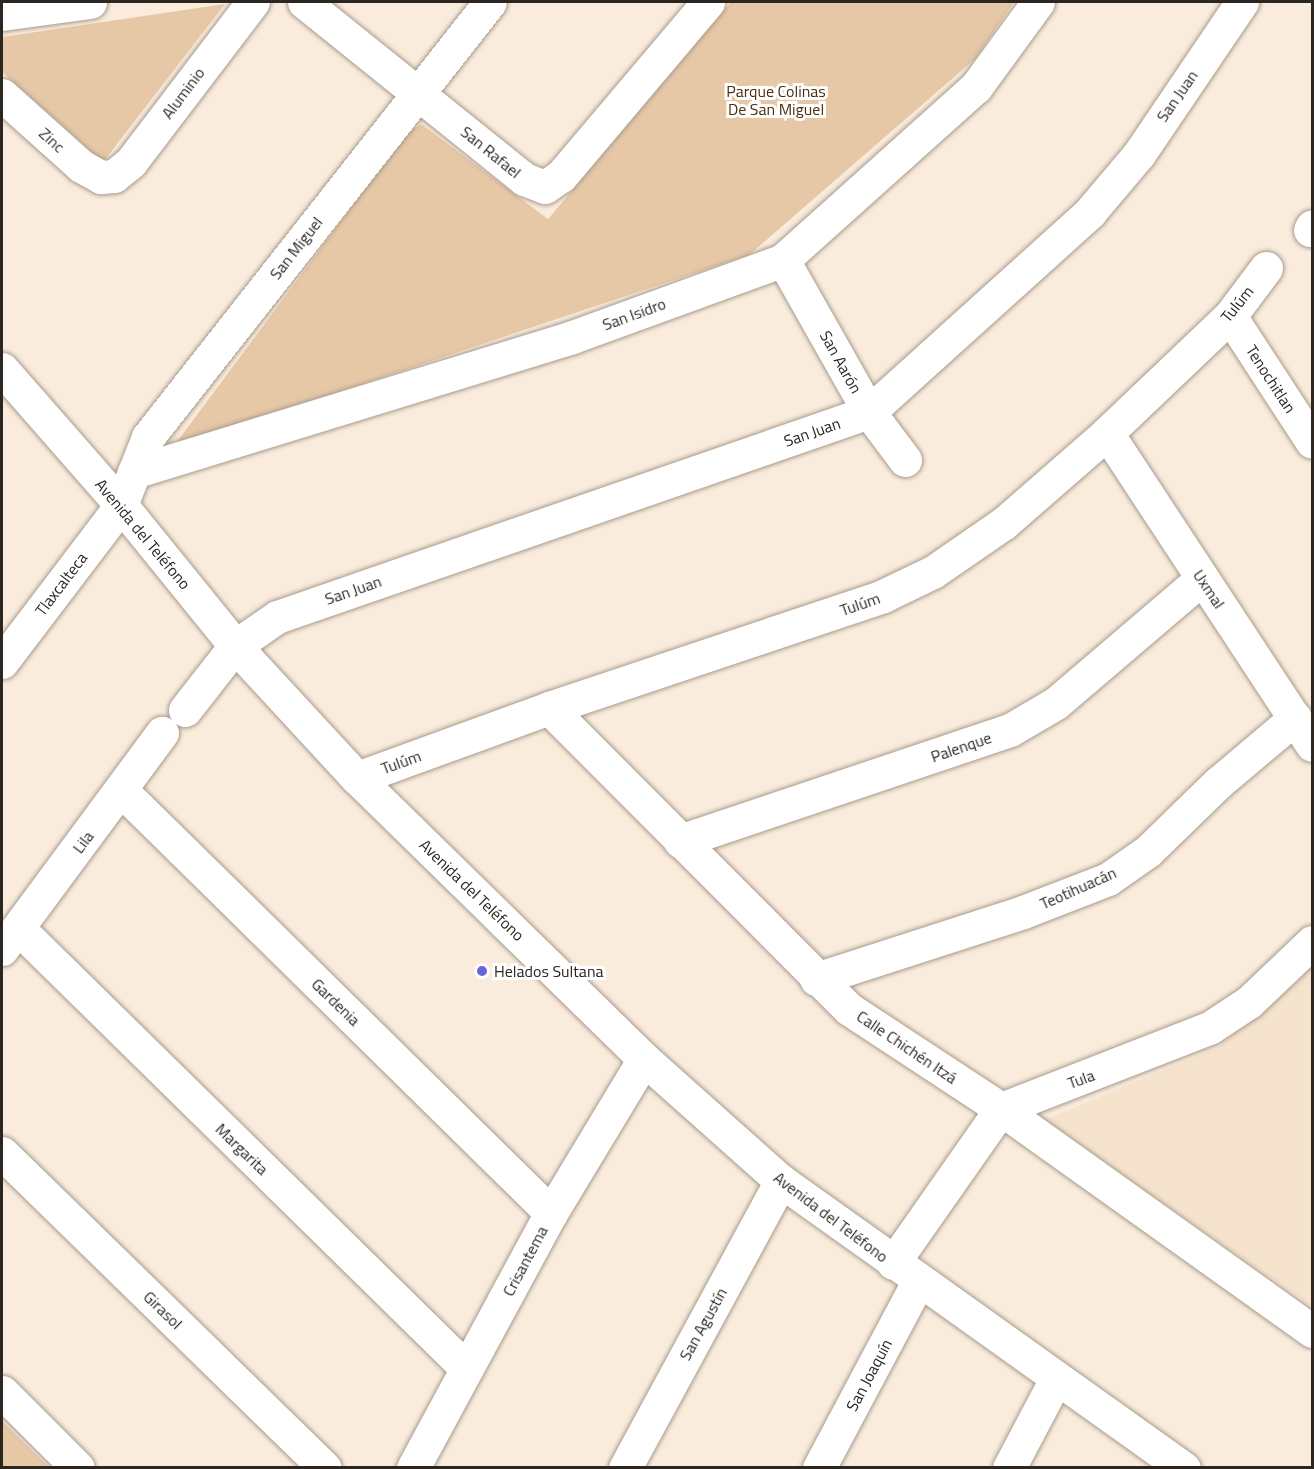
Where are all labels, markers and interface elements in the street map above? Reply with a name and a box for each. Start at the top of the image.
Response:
street label: Aluminio [158,64,208,122]
street label: San Juan [1152,67,1202,125]
park label: Parque Colinas De San Miguel [726,81,826,119]
street label: San Rafael [457,122,525,182]
street label: Zinc [35,124,69,156]
street label: San Miguel [266,213,326,283]
street label: Tulúm [1217,282,1257,326]
street label: San Isidro [600,294,668,334]
street label: San Aarón [816,327,866,397]
street label: Tenochitlan [1242,341,1300,417]
street label: San Juan [781,413,843,451]
street label: Avenida del Teléfono [91,475,195,593]
street label: Tlaxcalteca [31,548,91,620]
street label: Uxmal [1189,566,1229,612]
street label: San Juan [322,571,384,609]
street label: Tulúm [837,588,883,620]
street label: Palenque [928,728,994,766]
street label: Tulúm [378,746,424,778]
street label: Lila [68,827,98,857]
street label: Avenida del Teléfono [416,835,528,945]
street label: Teotihuacán [1037,863,1119,913]
place label: Helados Sultana [494,961,603,981]
marker: Helados Sultana [475,964,489,978]
street label: Gardenia [308,974,364,1030]
street label: Calle Chichén Itzá [853,1006,961,1088]
street label: Tula [1065,1065,1097,1093]
street label: Margarita [212,1119,272,1179]
street label: Avenida del Teléfono [770,1168,892,1266]
street label: Crisantema [499,1223,551,1299]
street label: San Agustín [675,1284,731,1364]
street label: Girasol [140,1287,186,1333]
street label: San Joaquín [842,1336,896,1414]

